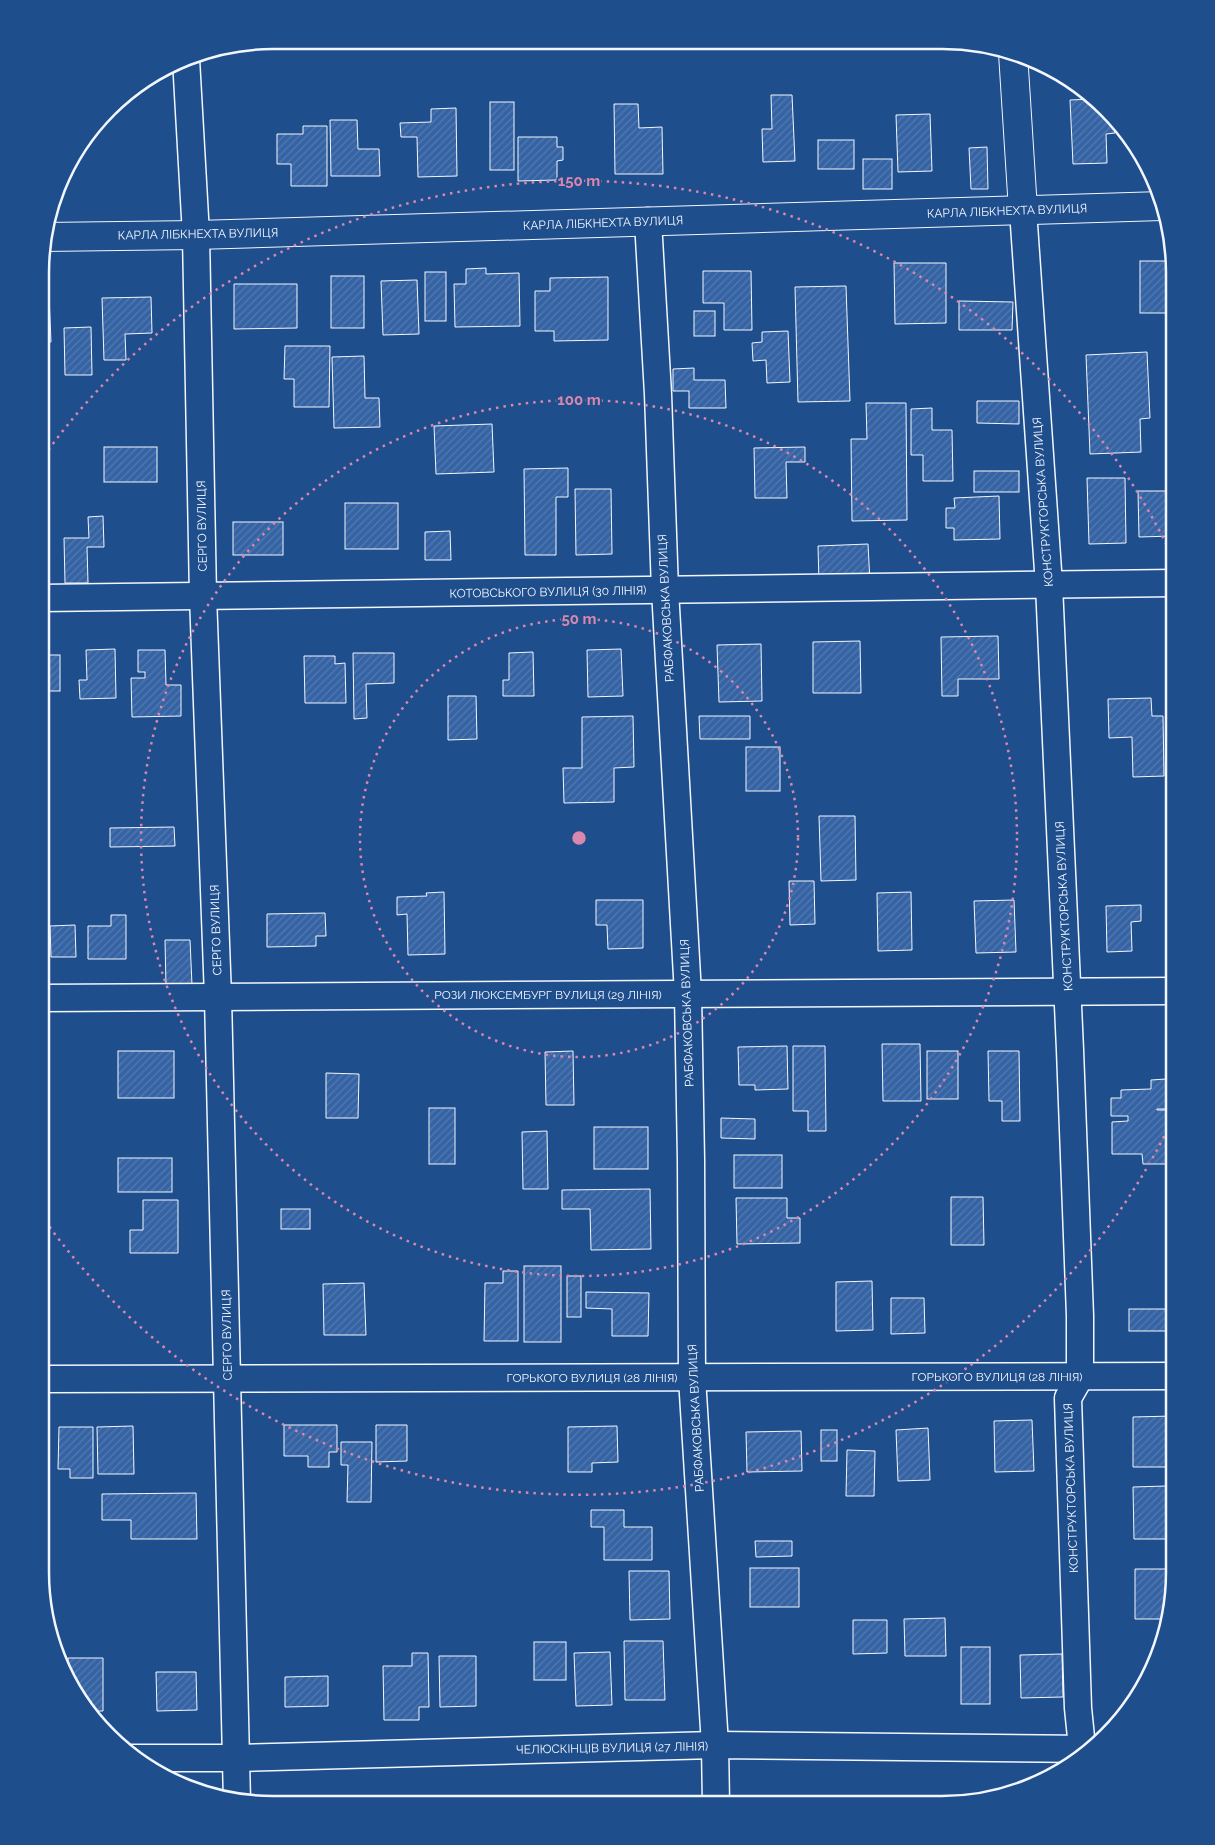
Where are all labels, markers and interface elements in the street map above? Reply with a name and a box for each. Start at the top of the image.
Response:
text: 150 m [558,172,600,190]
street label: КАРЛА ЛІБКНЕХТА ВУЛИЦЯ [927,201,1087,221]
street label: КАРЛА ЛІБКНЕХТА ВУЛИЦЯ [523,213,683,233]
street label: КАРЛА ЛІБКНЕХТА ВУЛИЦЯ [118,226,278,242]
text: 100 m [557,391,601,409]
street label: КОНСТРУКТОРСЬКА ВУЛИЦЯ [1030,417,1056,587]
street label: СЕРГО ВУЛИЦЯ [194,480,210,572]
street label: РАБФАКОВСЬКА ВУЛИЦЯ [655,534,677,682]
street label: КОТОВСЬКОГО ВУЛИЦЯ (30 ЛIНIЯ) [449,583,647,601]
text: 50 m [561,610,597,628]
street label: КОНСТРУКТОРСЬКА ВУЛИЦЯ [1053,821,1075,991]
centre of rings [570,829,588,847]
street label: СЕРГО ВУЛИЦЯ [207,884,225,976]
street label: РАБФАКОВСЬКА ВУЛИЦЯ [677,939,697,1087]
street label: РОЗИ ЛЮКСЕМБУРГ ВУЛИЦЯ (29 ЛIНIЯ) [434,988,662,1002]
street label: СЕРГО ВУЛИЦЯ [219,1289,235,1381]
street label: РАБФАКОВСЬКА ВУЛИЦЯ [685,1344,707,1492]
street label: ГОРЬКОГО ВУЛИЦЯ (28 ЛIНIЯ) [911,1370,1083,1384]
street label: ГОРЬКОГО ВУЛИЦЯ (28 ЛIНIЯ) [506,1371,678,1385]
street label: КОНСТРУКТОРСЬКА ВУЛИЦЯ [1061,1403,1081,1573]
street label: ЧЕЛЮСКІНЦІВ ВУЛИЦЯ (27 ЛIНIЯ) [516,1739,708,1757]

